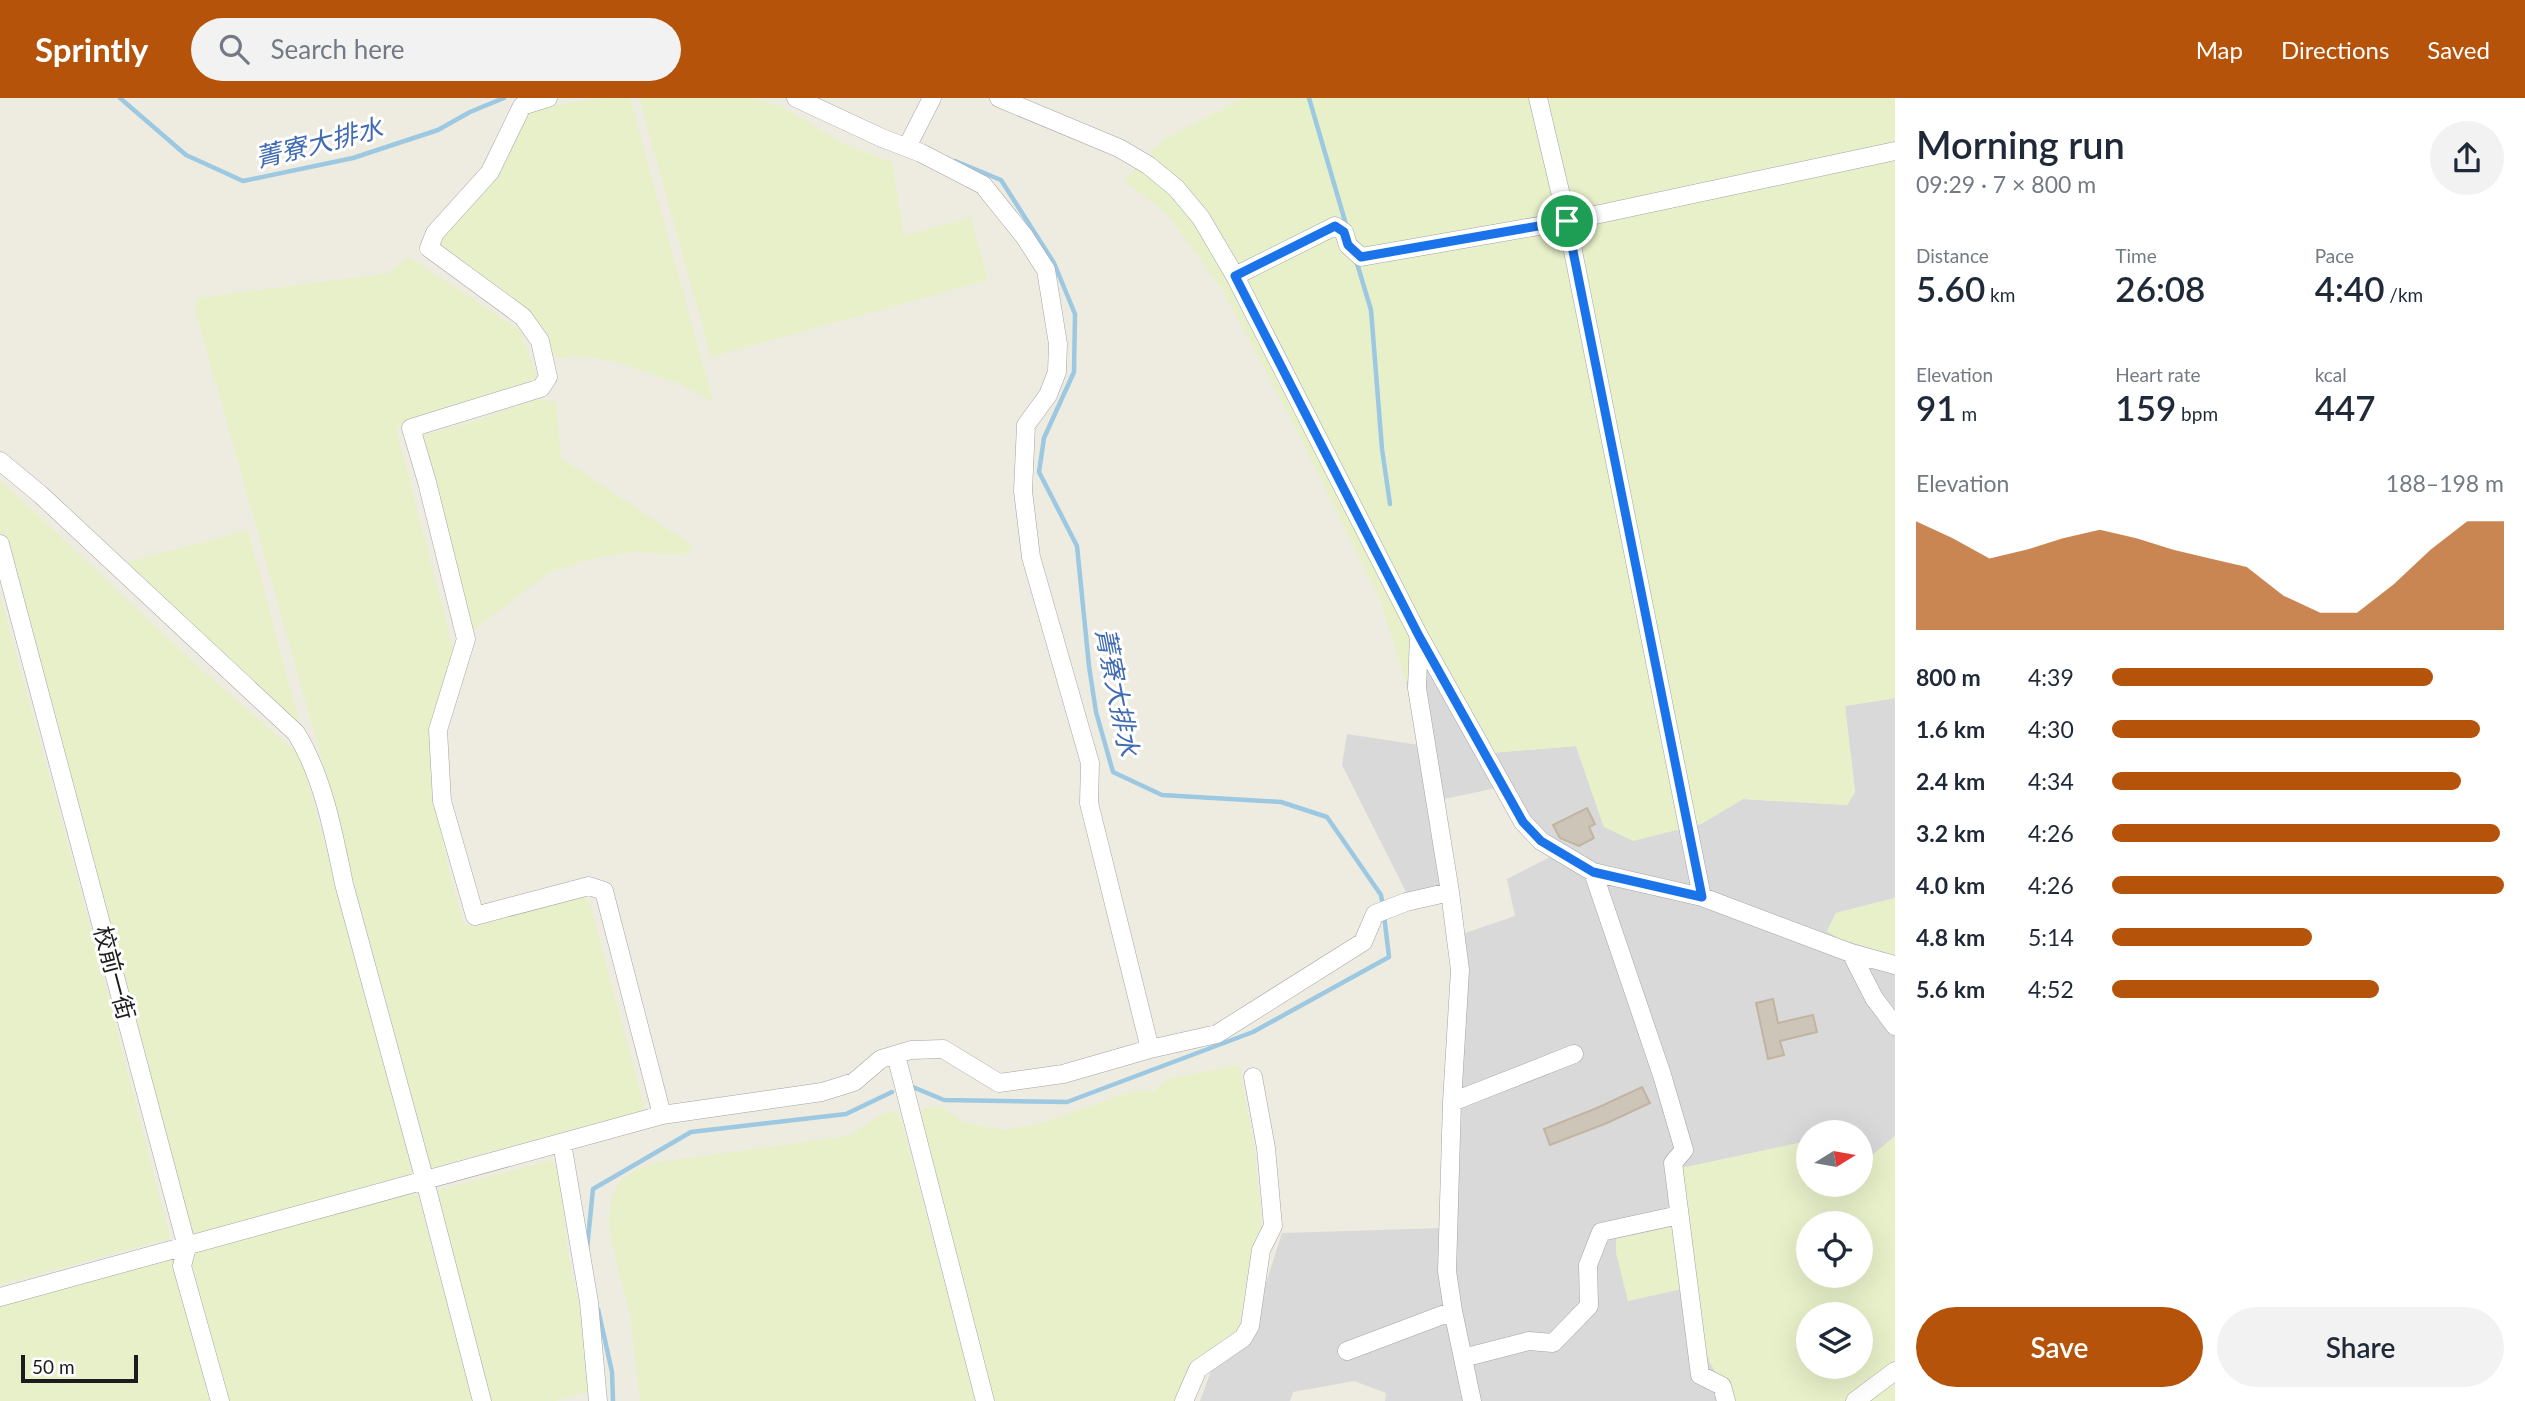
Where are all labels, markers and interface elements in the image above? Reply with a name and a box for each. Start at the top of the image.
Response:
search box [191,18,681,81]
text: Sprintly [35,29,149,69]
icon: search [215,30,253,68]
text: Search here [271,33,405,65]
text: Map [2196,35,2243,64]
text: Directions [2281,35,2389,64]
text: Saved [2427,35,2490,64]
water label: 菁寮大排水 [252,111,387,173]
text: Morning run [1916,121,2125,167]
button: share [2430,121,2504,195]
text: 09:29 · 7 × 800 m [1916,170,2096,198]
pin [1537,191,1597,251]
icon: arrive [1548,202,1586,240]
text: Distance [1916,244,1989,267]
text: Time [2115,244,2157,267]
text: Pace [2315,244,2354,267]
text: 5.60 [1916,267,1985,309]
text: 26:08 [2115,267,2205,309]
text: 4:40 [2315,267,2384,309]
text: km [1985,283,2015,306]
text: /km [2384,283,2423,306]
text: Elevation [1916,363,1993,386]
text: Heart rate [2115,363,2201,386]
text: kcal [2315,363,2347,386]
text: 91 [1916,386,1957,428]
text: 159 [2115,386,2176,428]
text: 447 [2315,386,2376,428]
text: m [1957,402,1977,425]
text: bpm [2176,402,2218,425]
text: Elevation [1916,469,2009,497]
text: 188–198 m [2386,469,2504,497]
water label: 菁寮大排水 [1090,625,1146,760]
text: 800 m [1916,663,1981,691]
text: 4:39 [2028,663,2074,691]
text: 1.6 km [1916,715,1985,743]
text: 4:30 [2028,715,2074,743]
text: 2.4 km [1916,767,1985,795]
text: 4:34 [2028,767,2074,795]
text: 3.2 km [1916,819,1985,847]
text: 4:26 [2028,819,2074,847]
text: 4.0 km [1916,871,1985,899]
text: 4:26 [2028,871,2074,899]
street label: 校前一街 [89,922,142,1023]
text: 4.8 km [1916,923,1985,951]
text: 5:14 [2028,923,2074,951]
text: 5.6 km [1916,975,1985,1003]
text: 4:52 [2028,975,2074,1003]
north arrow [1796,1120,1872,1197]
map controls [1796,1120,1873,1379]
button: locate [1796,1211,1873,1288]
button: layers [1796,1302,1873,1379]
button: Save [1916,1307,2203,1387]
button: Share [2217,1307,2504,1387]
scale bar [21,1352,138,1384]
text: 50 m [32,1355,75,1378]

